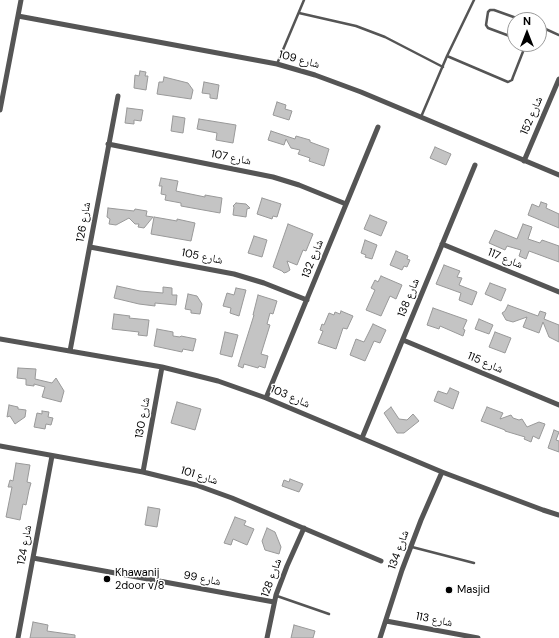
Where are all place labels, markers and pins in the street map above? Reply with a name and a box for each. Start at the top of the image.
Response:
place label: Khawanij 2door v/8 [115,566,165,592]
marker: Khawanij 2door v/8 [102,574,112,584]
place label: Masjid [457,583,490,597]
marker: Masjid [444,585,454,595]

